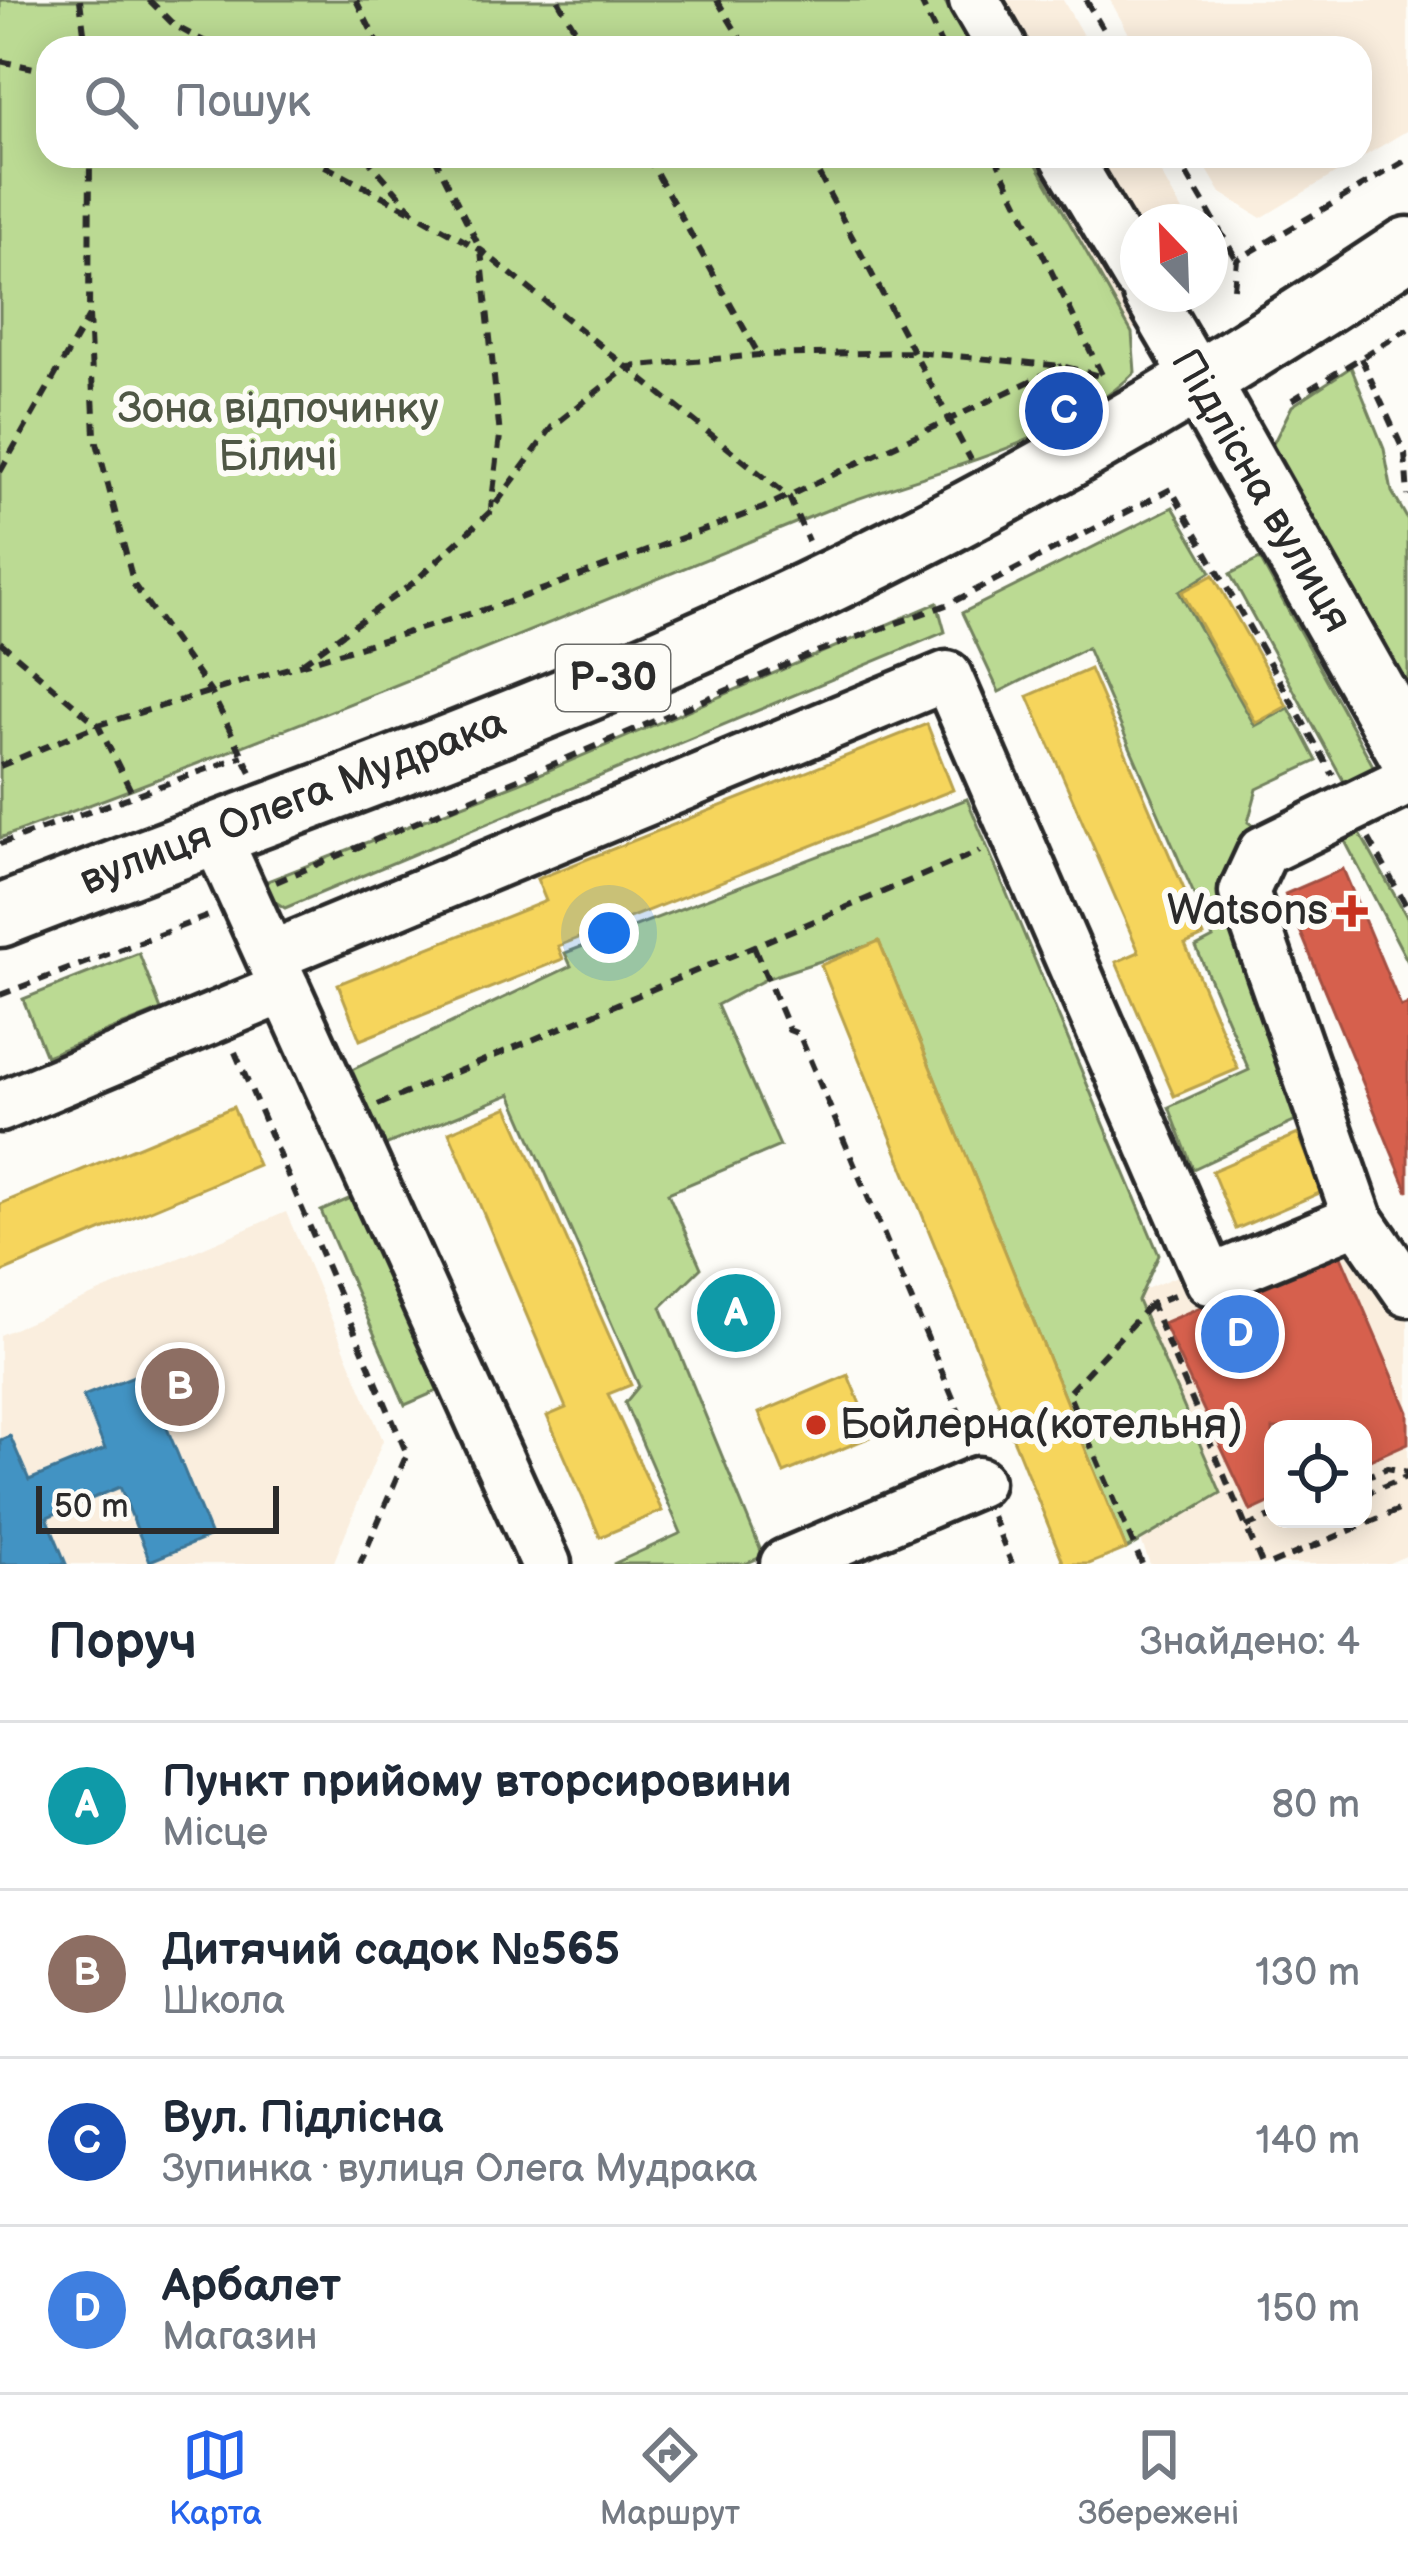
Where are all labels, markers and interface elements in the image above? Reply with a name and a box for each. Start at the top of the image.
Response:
search box [36,36,1372,168]
icon: search [78,69,144,135]
text: Пошук [174,75,311,130]
north arrow [1120,204,1228,312]
street label: Підлісна вулиця [1159,340,1363,642]
pin: C [1025,366,1103,456]
park label: Зона відпочинку Біличі [117,384,439,483]
road number: Р-30 [556,645,670,711]
street label: вулиця Олега Мудрака [73,697,513,907]
place label: Watsons [1167,886,1328,937]
marker: Watsons [1339,898,1365,924]
your location [579,903,639,963]
pin: A [697,1268,775,1358]
pin: D [1201,1289,1279,1379]
pin: B [141,1342,219,1432]
place label: Бойлерна(котельня) [840,1400,1243,1451]
marker: Бойлерна(котельня) [803,1412,829,1438]
map controls [1264,1420,1372,1528]
button: locate [1264,1420,1372,1528]
scale bar [36,1480,279,1533]
text: 50 m [54,1487,129,1527]
text: Поруч [48,1612,197,1673]
text: Знайдено: 4 [1140,1619,1360,1666]
text: Пункт прийому вторсировини [162,1755,792,1810]
text: A [75,1782,99,1829]
text: 80 m [1272,1782,1360,1829]
text: Місце [162,1810,268,1857]
text: Дитячий садок №565 [162,1923,620,1978]
text: B [73,1950,101,1997]
text: 130 m [1255,1950,1360,1997]
text: Школа [162,1978,285,2025]
text: Вул. Підлісна [162,2091,443,2146]
text: C [73,2118,101,2165]
text: 140 m [1255,2118,1360,2165]
text: Зупинка · вулиця Олега Мудрака [162,2146,758,2193]
text: Арбалет [162,2259,341,2314]
text: D [73,2286,101,2333]
text: 150 m [1257,2286,1360,2333]
text: Магазин [162,2314,318,2361]
tab: Карта [169,2422,262,2534]
tab: Маршрут [600,2422,740,2534]
tab: Збережені [1078,2422,1239,2534]

